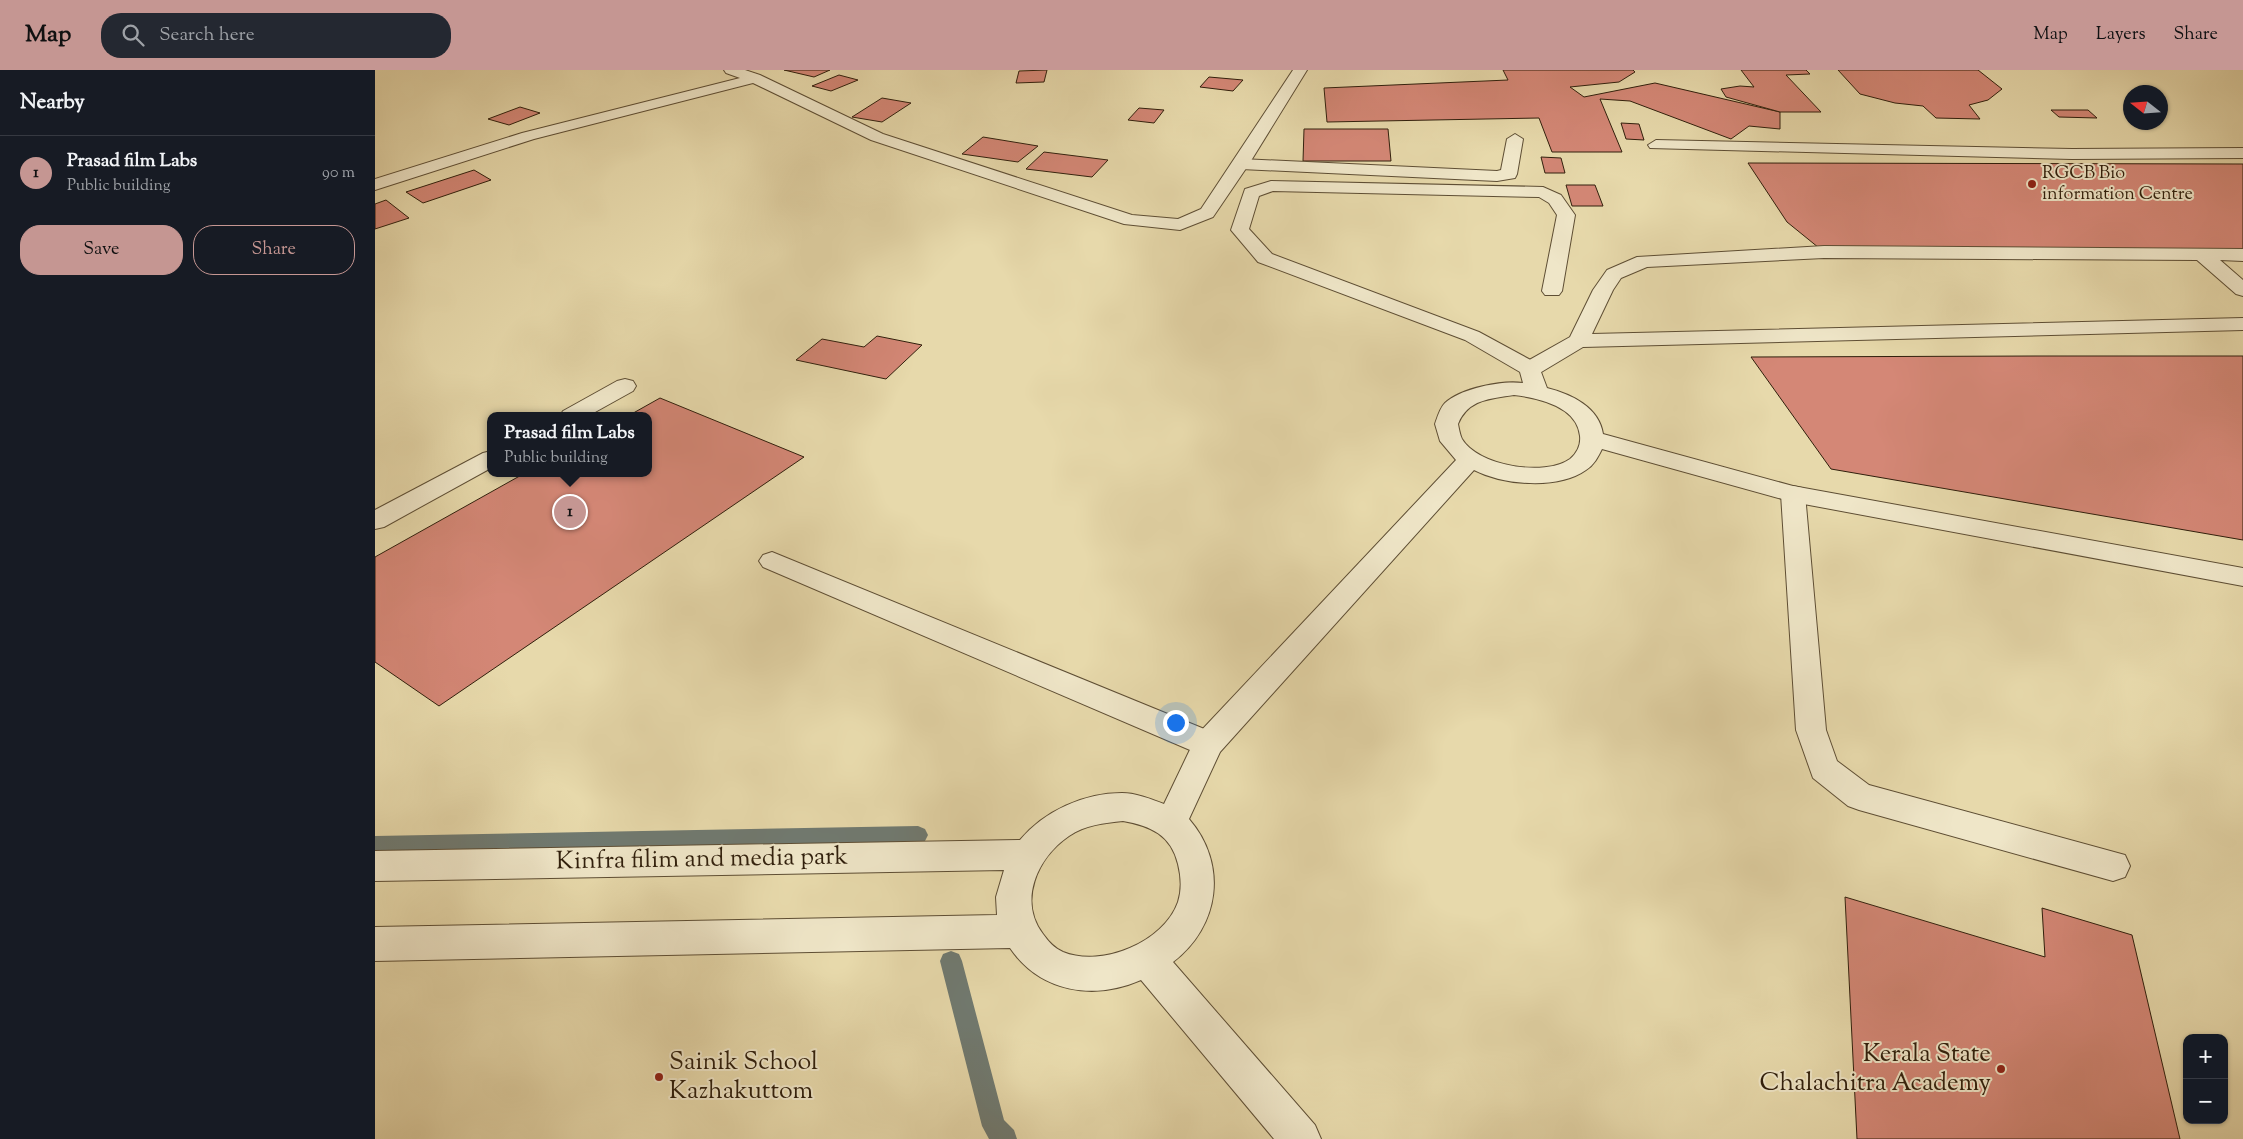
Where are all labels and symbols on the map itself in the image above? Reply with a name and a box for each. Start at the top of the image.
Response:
north arrow [2123,85,2168,130]
place label: RGCB Bio information Centre [2042,161,2193,208]
marker: RGCB Bio information Centre [2026,178,2038,190]
pin: 1 [554,493,586,531]
your location [1163,710,1189,736]
street label: Kinfra filim and media park [556,839,849,881]
place label: Kerala State Chalachitra Academy [1759,1037,1991,1102]
place label: Sainik School Kazhakuttom [669,1045,818,1110]
marker: Kerala State Chalachitra Academy [1995,1063,2007,1075]
marker: Sainik School Kazhakuttom [653,1071,665,1083]

